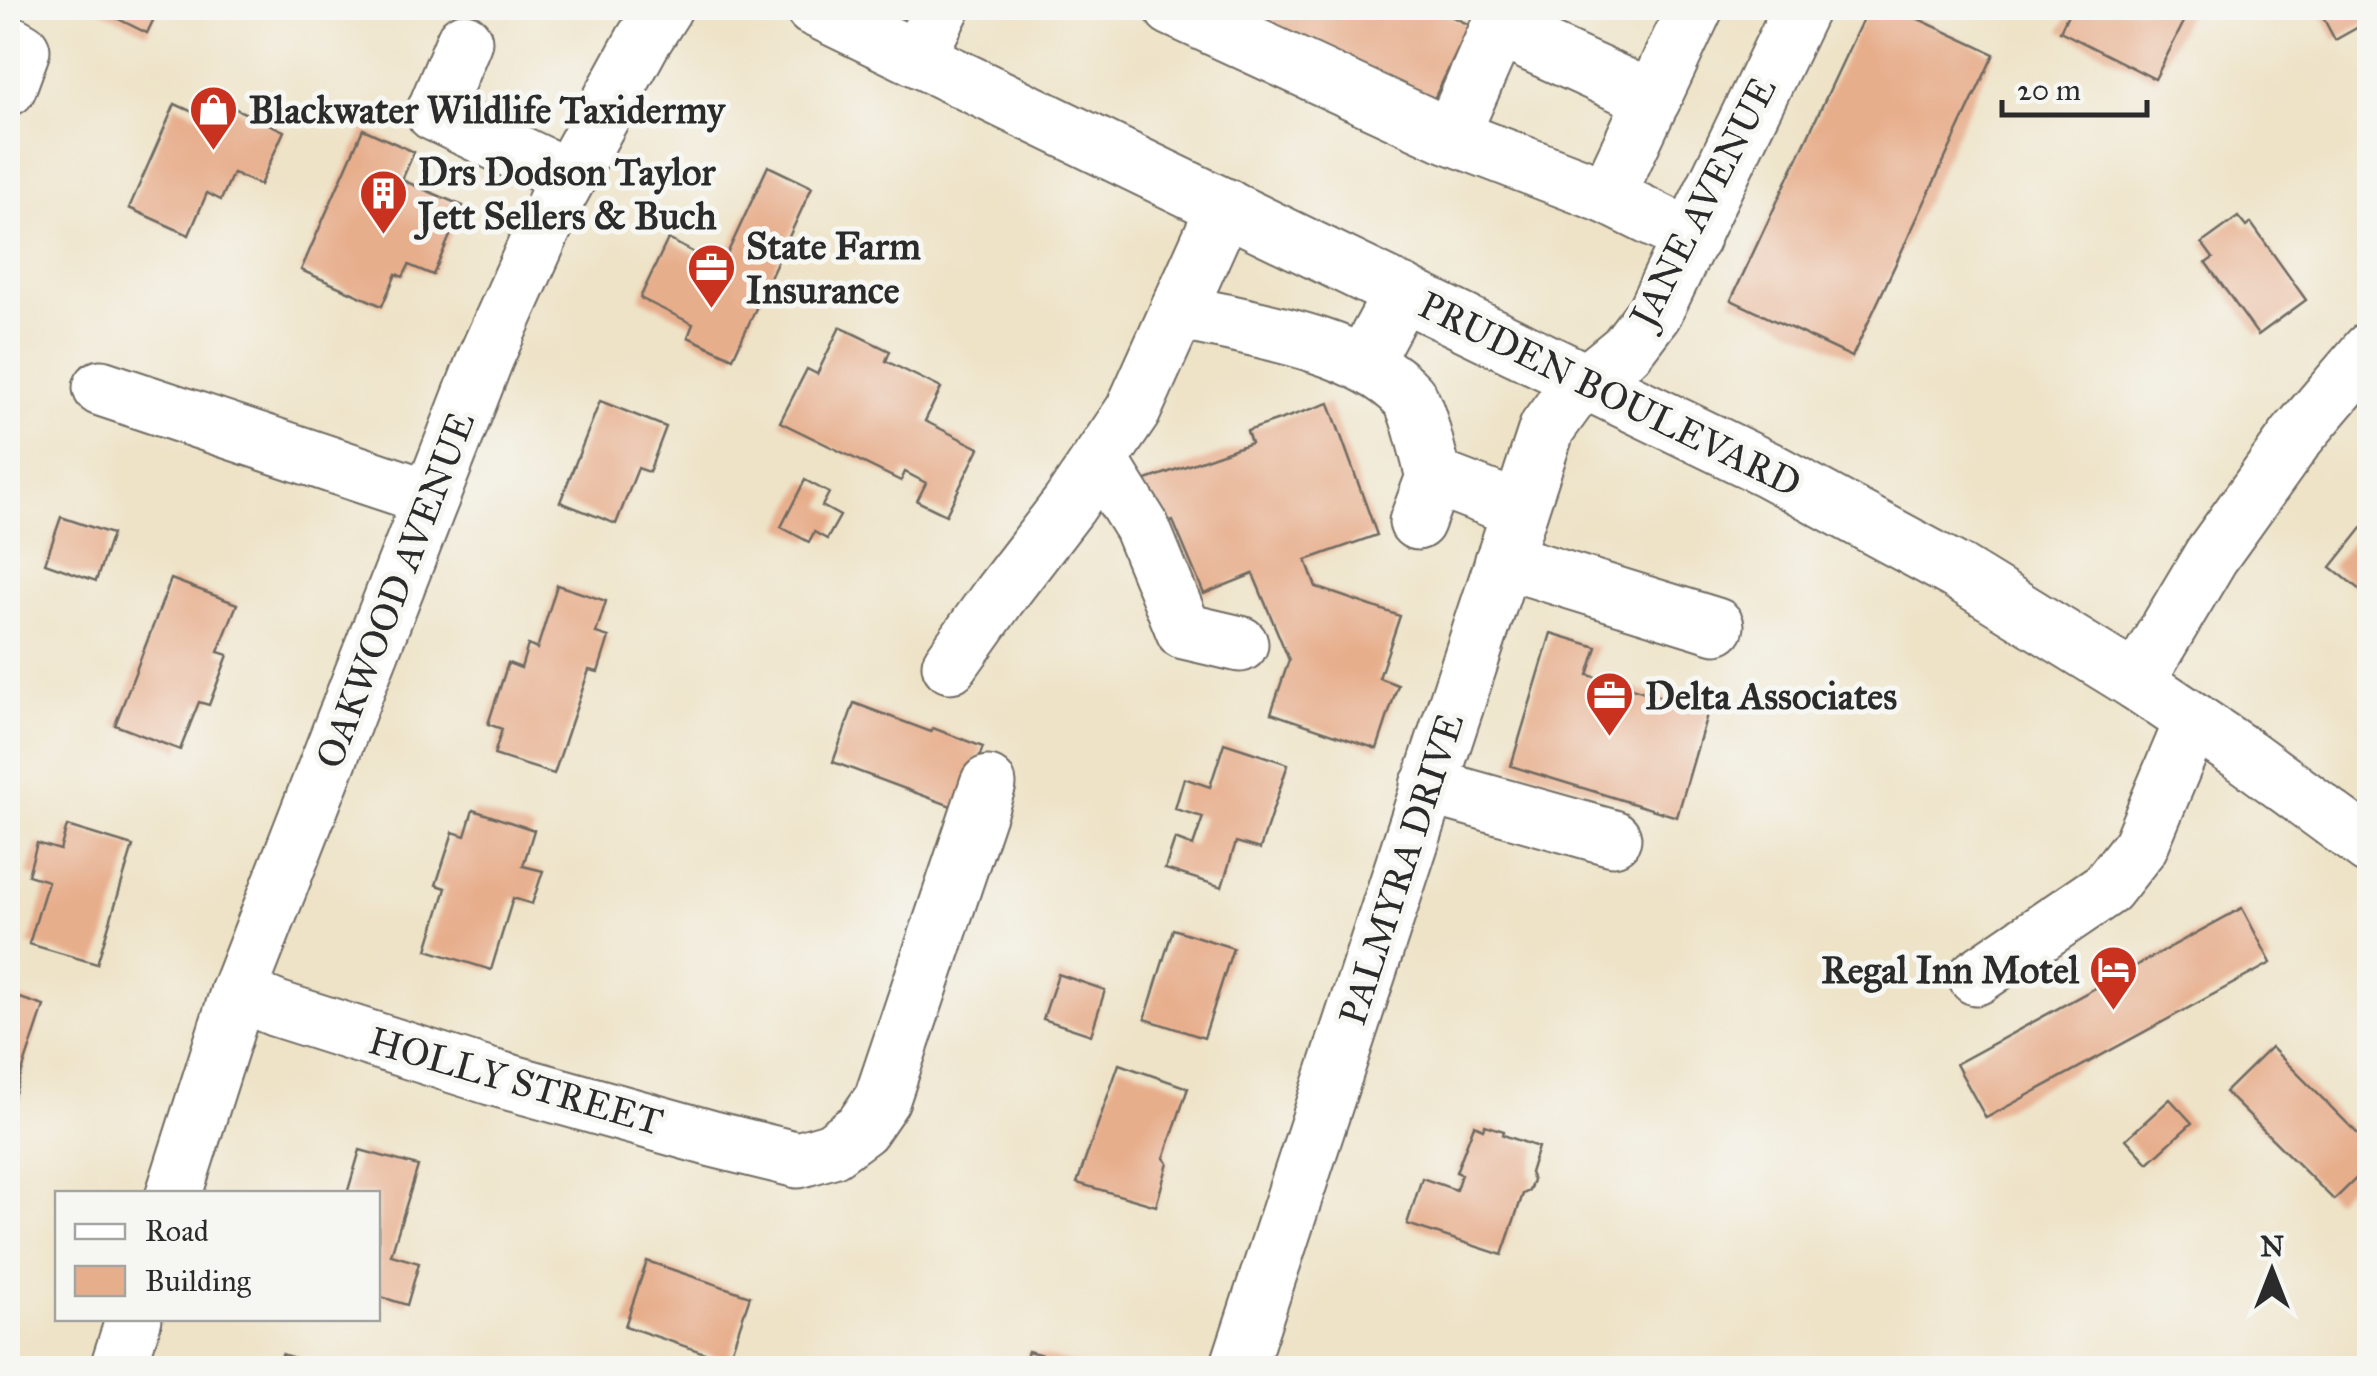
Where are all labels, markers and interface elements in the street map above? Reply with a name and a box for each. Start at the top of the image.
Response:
scale bar [2002,55,2147,117]
street label: JANE AVENUE [1618,69,1787,339]
text: 20 m [2017,72,2081,108]
shop icon: Blackwater Wildlife Taxidermy [188,84,240,152]
place label: Blackwater Wildlife Taxidermy [249,87,726,133]
place label: Drs Dodson Taylor Jett Sellers & Buch [413,149,718,240]
building icon: Drs Dodson Taylor Jett Sellers & Buch [357,168,409,236]
place label: State Farm Insurance [746,223,921,313]
office icon: State Farm Insurance [685,242,737,310]
street label: PRUDEN BOULEVARD [1412,281,1808,507]
street label: OAKWOOD AVENUE [306,405,484,775]
office icon: Delta Associates [1584,670,1636,738]
place label: Delta Associates [1645,673,1897,719]
street label: PALMYRA DRIVE [1329,707,1473,1031]
hotel icon: Regal Inn Motel [2088,944,2140,1012]
place label: Regal Inn Motel [1821,947,2080,993]
street label: HOLLY STREET [364,1017,668,1145]
legend [55,1191,380,1321]
text: Road [145,1213,209,1249]
north arrow [2222,1221,2322,1321]
text: N [2260,1229,2284,1264]
text: Building [145,1263,252,1299]

